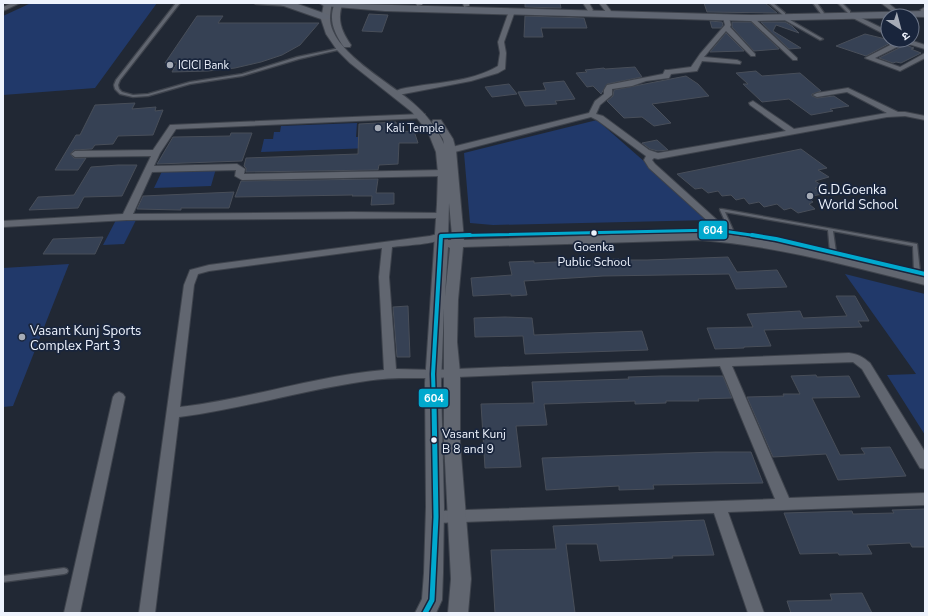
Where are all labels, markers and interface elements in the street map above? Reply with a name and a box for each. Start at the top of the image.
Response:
north arrow [880,8,920,48]
text: उ [898,28,913,44]
place label: ICICI Bank [178,58,230,73]
marker: ICICI Bank [165,60,175,70]
place label: Kali Temple [386,121,444,136]
marker: Kali Temple [373,123,383,133]
place label: G.D.Goenka World School [818,181,898,214]
marker: G.D.Goenka World School [805,191,815,201]
line badge: 604 [698,220,728,240]
text: 604 [703,223,723,238]
marker: Goenka Public School [589,228,599,238]
place label: Goenka Public School [558,239,631,270]
place label: Vasant Kunj Sports Complex Part 3 [29,322,141,355]
marker: Vasant Kunj Sports Complex Part 3 [17,332,27,342]
line badge: 604 [418,388,449,408]
text: 604 [424,391,444,406]
place label: Vasant Kunj B 8 and 9 [441,426,506,457]
marker: Vasant Kunj B 8 and 9 [429,435,439,445]

